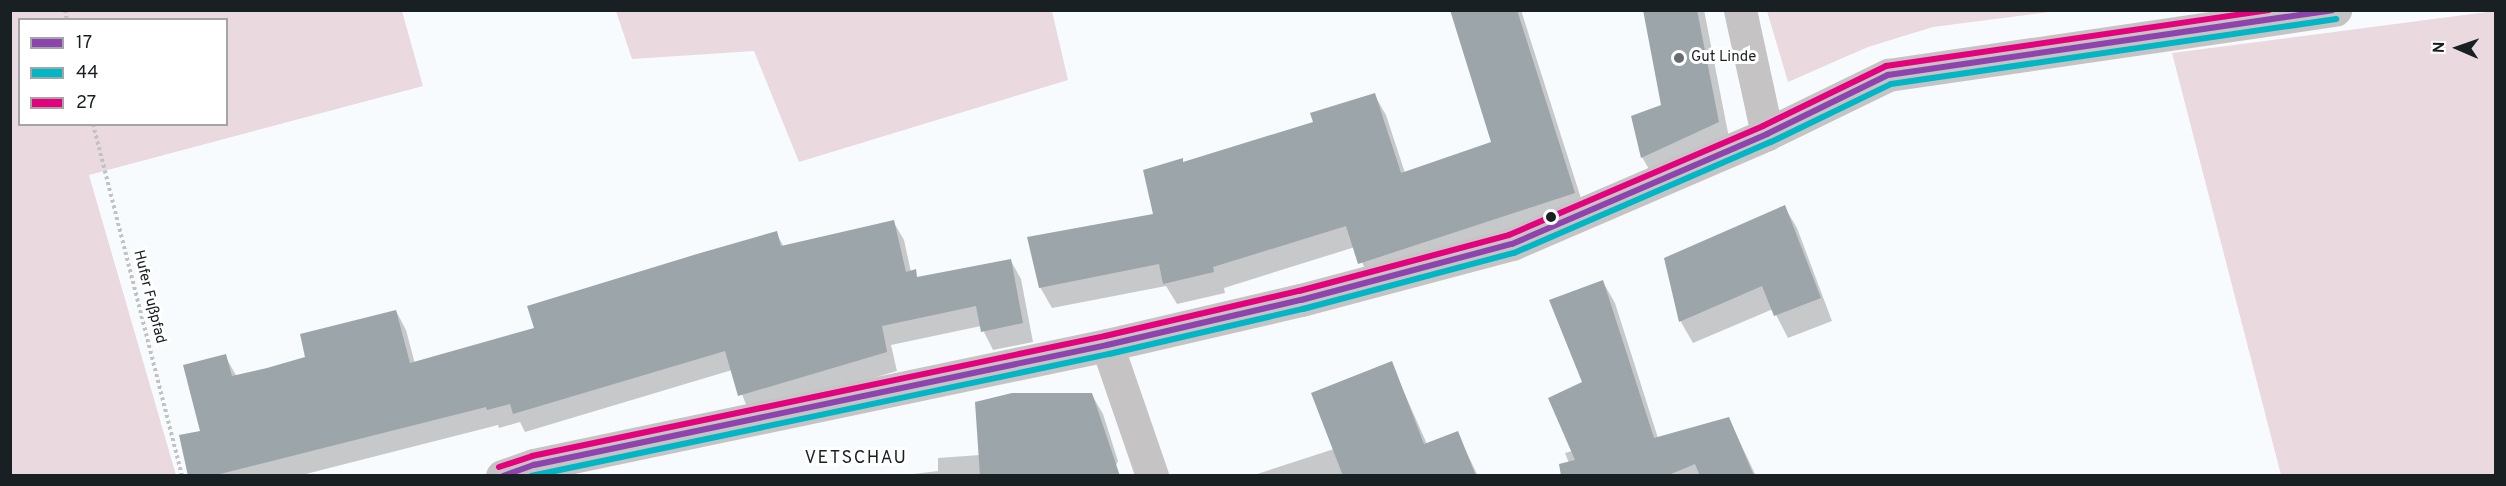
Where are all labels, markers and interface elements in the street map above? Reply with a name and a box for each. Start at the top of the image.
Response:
legend [18,18,228,126]
north arrow [2428,18,2488,78]
text: 17 [76,32,92,55]
text: N [2430,41,2450,53]
place label: Gut Linde [1691,49,1756,67]
marker: Gut Linde [1672,51,1686,65]
text: 44 [76,62,98,85]
text: 27 [76,92,96,115]
unlabelled marker [1545,211,1557,223]
street label: Hufer Fußpfad [129,248,169,346]
district label: VETSCHAU [805,448,907,470]

